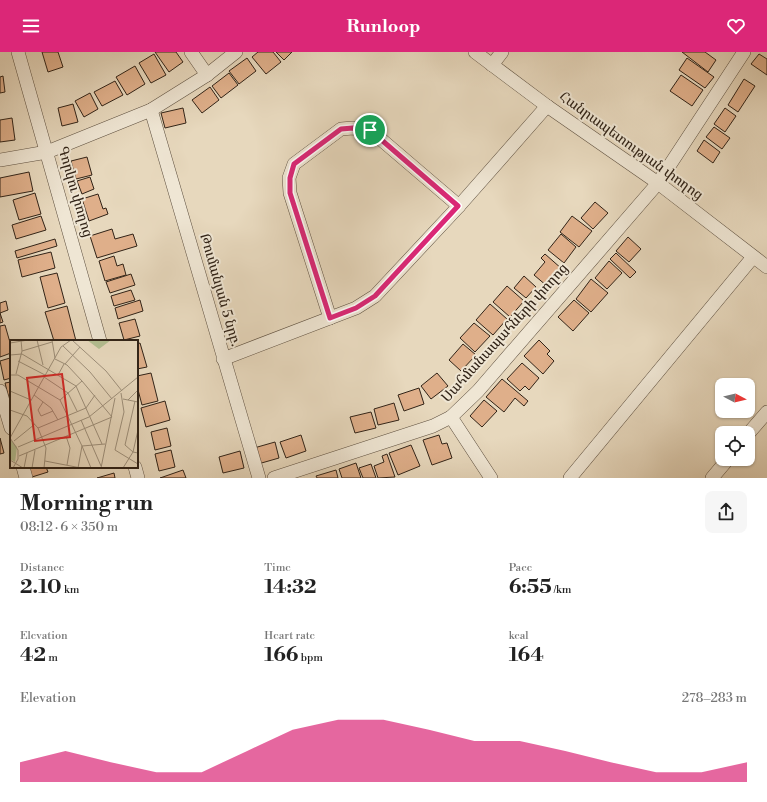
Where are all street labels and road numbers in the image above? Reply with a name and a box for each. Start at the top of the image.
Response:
street label: Հանրապետության փողոց [556,88,706,204]
street label: Գորկու փողոց [53,144,97,240]
street label: Թումանյան 5 նրբ. [195,232,245,348]
street label: Սահմանապահների փողոց [438,260,572,406]

